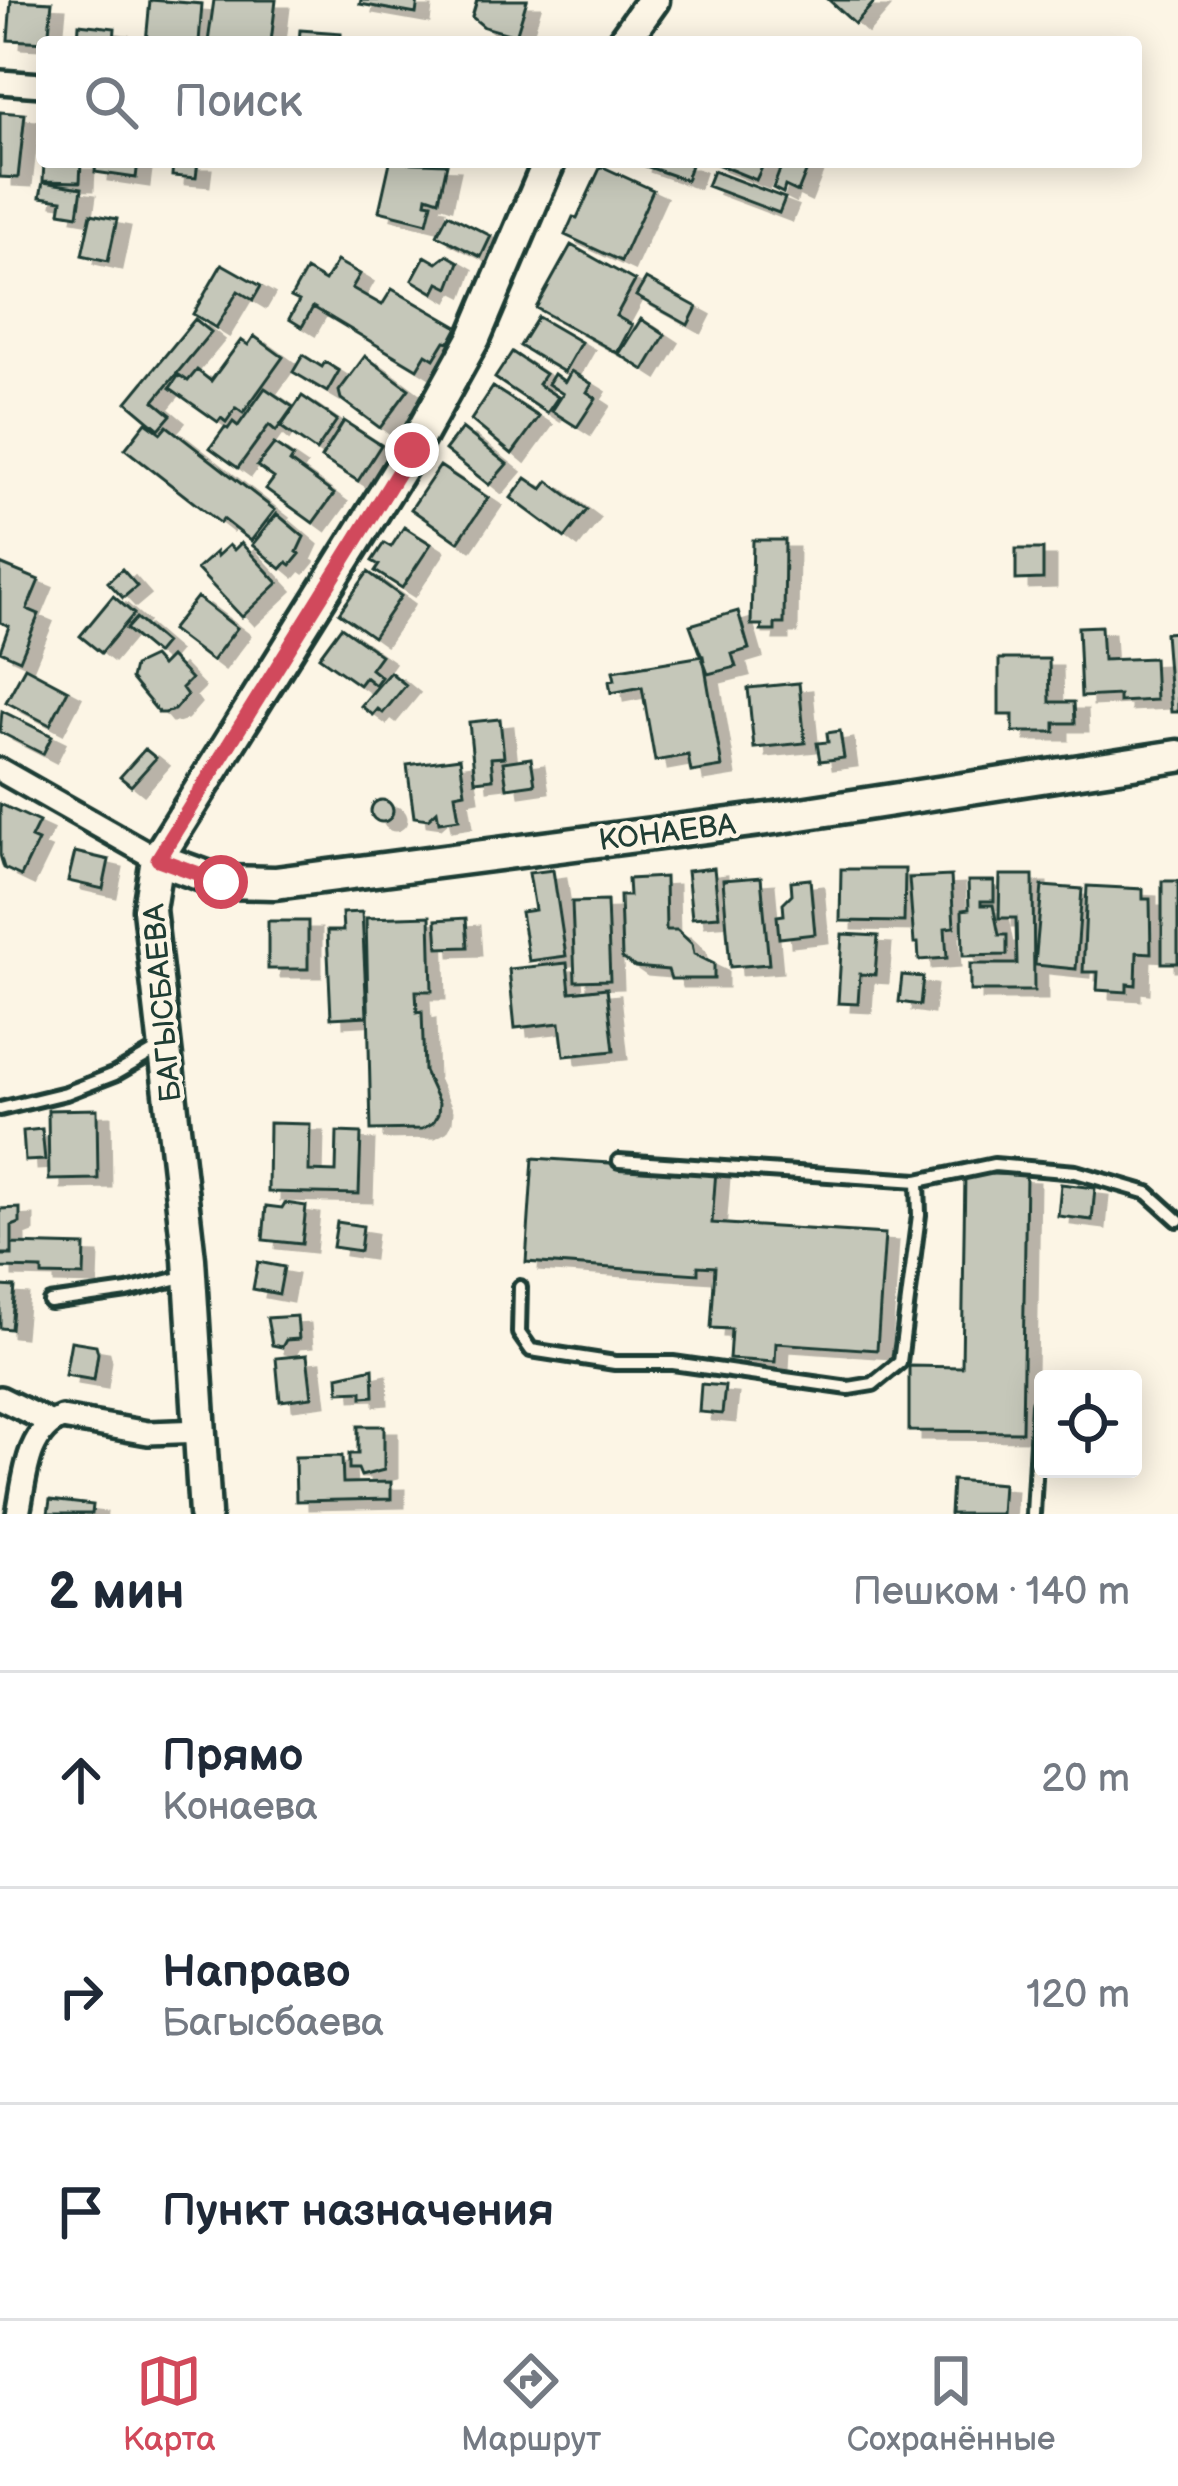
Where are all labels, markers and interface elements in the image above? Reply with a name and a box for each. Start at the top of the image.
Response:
search box [36,36,1142,168]
icon: search [78,69,144,135]
text: Поиск [174,75,302,130]
route end [385,423,439,477]
street label: КОНАЕВА [597,807,738,859]
route start [194,855,248,909]
street label: БАГЫСБАЕВА [136,902,190,1103]
map controls [1034,1370,1142,1478]
button: locate [1034,1370,1142,1478]
text: 2 мин [48,1562,185,1623]
text: Пешком · 140 m [853,1569,1130,1616]
text: Прямо [162,1729,303,1784]
icon: ahead [48,1747,114,1813]
text: 20 m [1041,1756,1130,1803]
text: Конаева [162,1784,318,1831]
text: Направо [162,1945,351,2000]
icon: right [48,1963,114,2029]
text: 120 m [1026,1972,1130,2019]
text: Багысбаева [162,2000,384,2047]
icon: arrive [48,2179,114,2245]
text: Пункт назначения [162,2184,554,2239]
tab: Карта [123,2348,216,2460]
tab: Маршрут [461,2348,601,2460]
tab: Сохранённые [847,2348,1055,2460]

